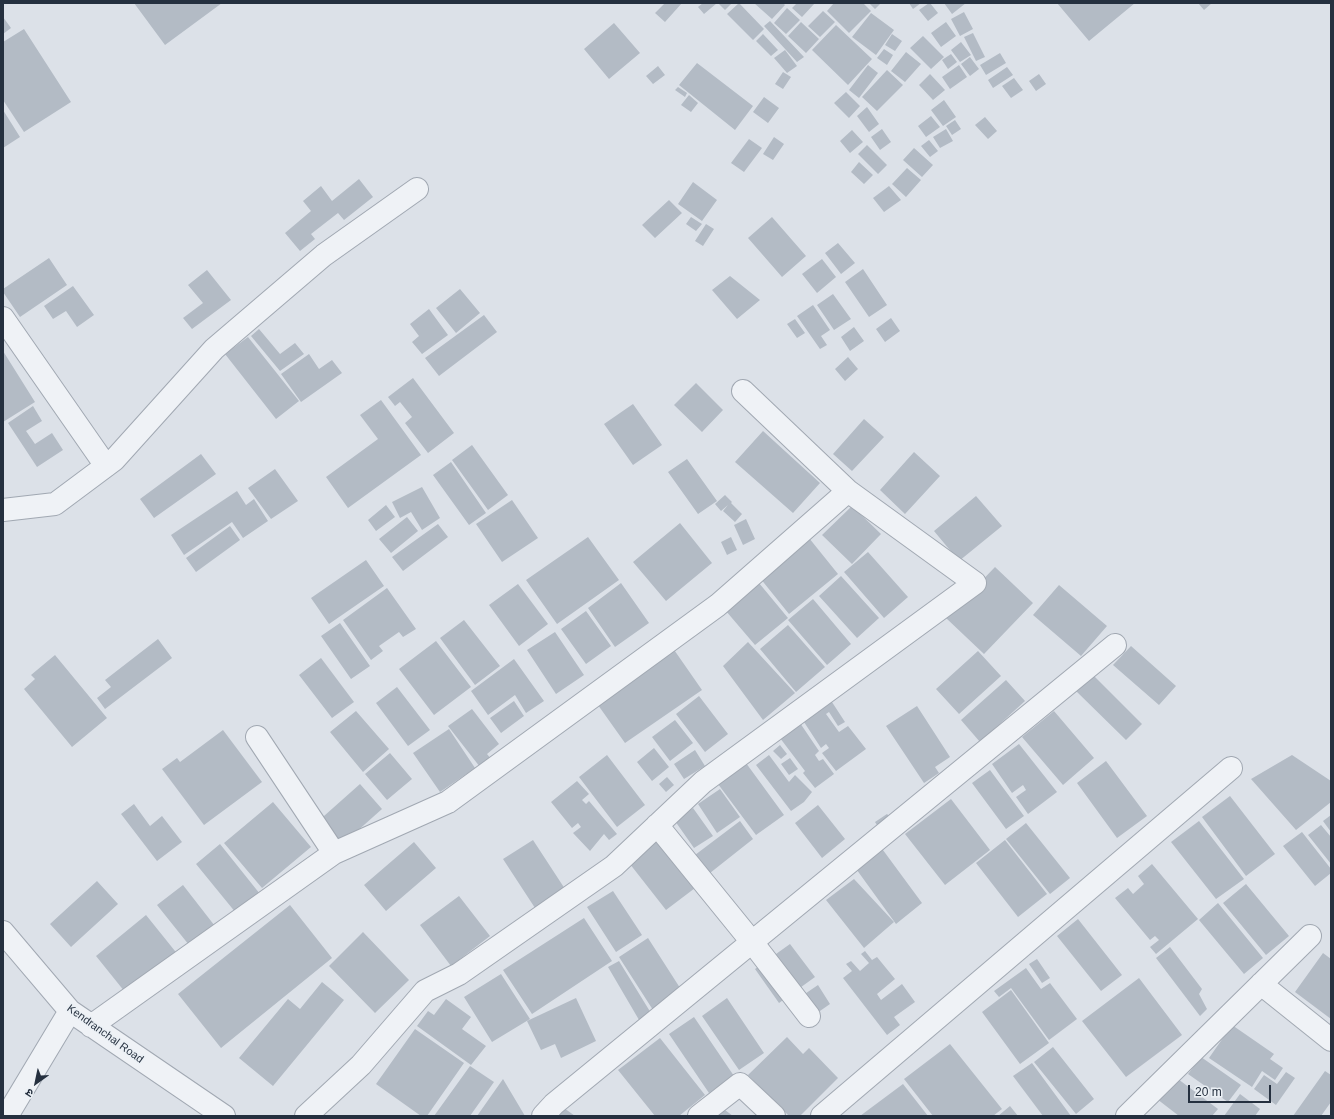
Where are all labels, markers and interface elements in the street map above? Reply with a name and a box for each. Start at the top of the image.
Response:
street label: Kendranchal Road [64,1002,146,1066]
north arrow [16,1063,56,1103]
scale bar [1190,1077,1273,1103]
text: 20 m [1195,1085,1222,1099]
text: उ [23,1086,35,1100]

